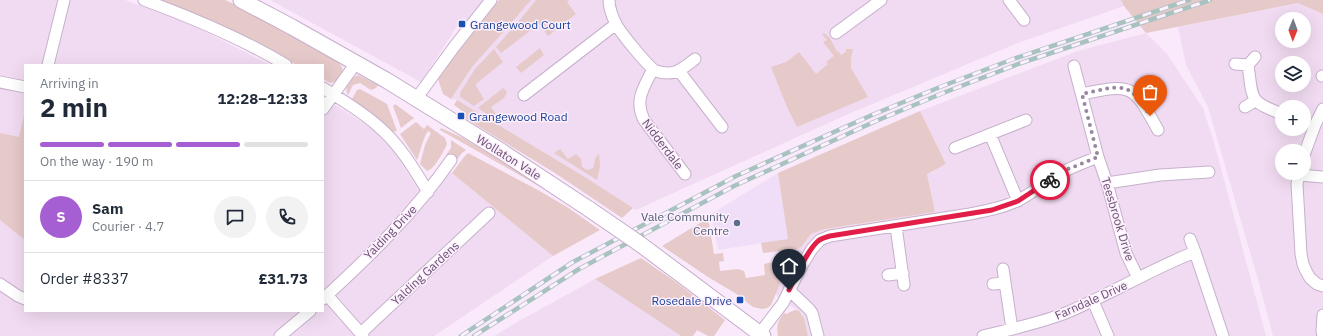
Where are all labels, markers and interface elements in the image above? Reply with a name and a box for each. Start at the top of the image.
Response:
north arrow [1275,12,1311,48]
map controls [1275,12,1311,180]
place label: Grangewood Court [470,17,571,32]
marker: Grangewood Court [457,19,467,29]
button: layers [1275,56,1311,92]
text: Arriving in [40,75,99,92]
pin [1133,75,1167,116]
icon: bag [1139,81,1161,103]
text: 12:28–12:33 [217,89,308,108]
text: 2 min [40,90,108,124]
button: + [1275,100,1311,136]
place label: Grangewood Road [469,109,568,124]
marker: Grangewood Road [456,111,466,121]
street label: Nidderdale [639,116,687,173]
street label: Wollaton Vale [474,131,545,183]
button: − [1275,144,1311,180]
text: On the way · 190 m [40,153,153,170]
courier [1030,160,1070,200]
icon: bike [1039,169,1061,191]
street label: Teesbrook Drive [1098,175,1138,263]
button: chat [214,196,256,238]
button: phone [266,196,308,238]
text: Sam [92,199,123,218]
street label: Yalding Drive [360,201,420,262]
text: S [56,207,66,226]
place label: Vale Community Centre [641,209,729,238]
text: Courier · 4.7 [92,218,164,235]
marker: Vale Community Centre [732,218,742,228]
street label: Yalding Gardens [388,238,462,308]
pin [772,249,806,290]
icon: home [778,255,800,277]
text: Order #8337 [40,269,129,288]
text: £31.73 [259,269,308,288]
street label: Farndale Drive [1052,277,1130,323]
place label: Rosedale Drive [651,293,732,308]
marker: Rosedale Drive [735,295,745,305]

